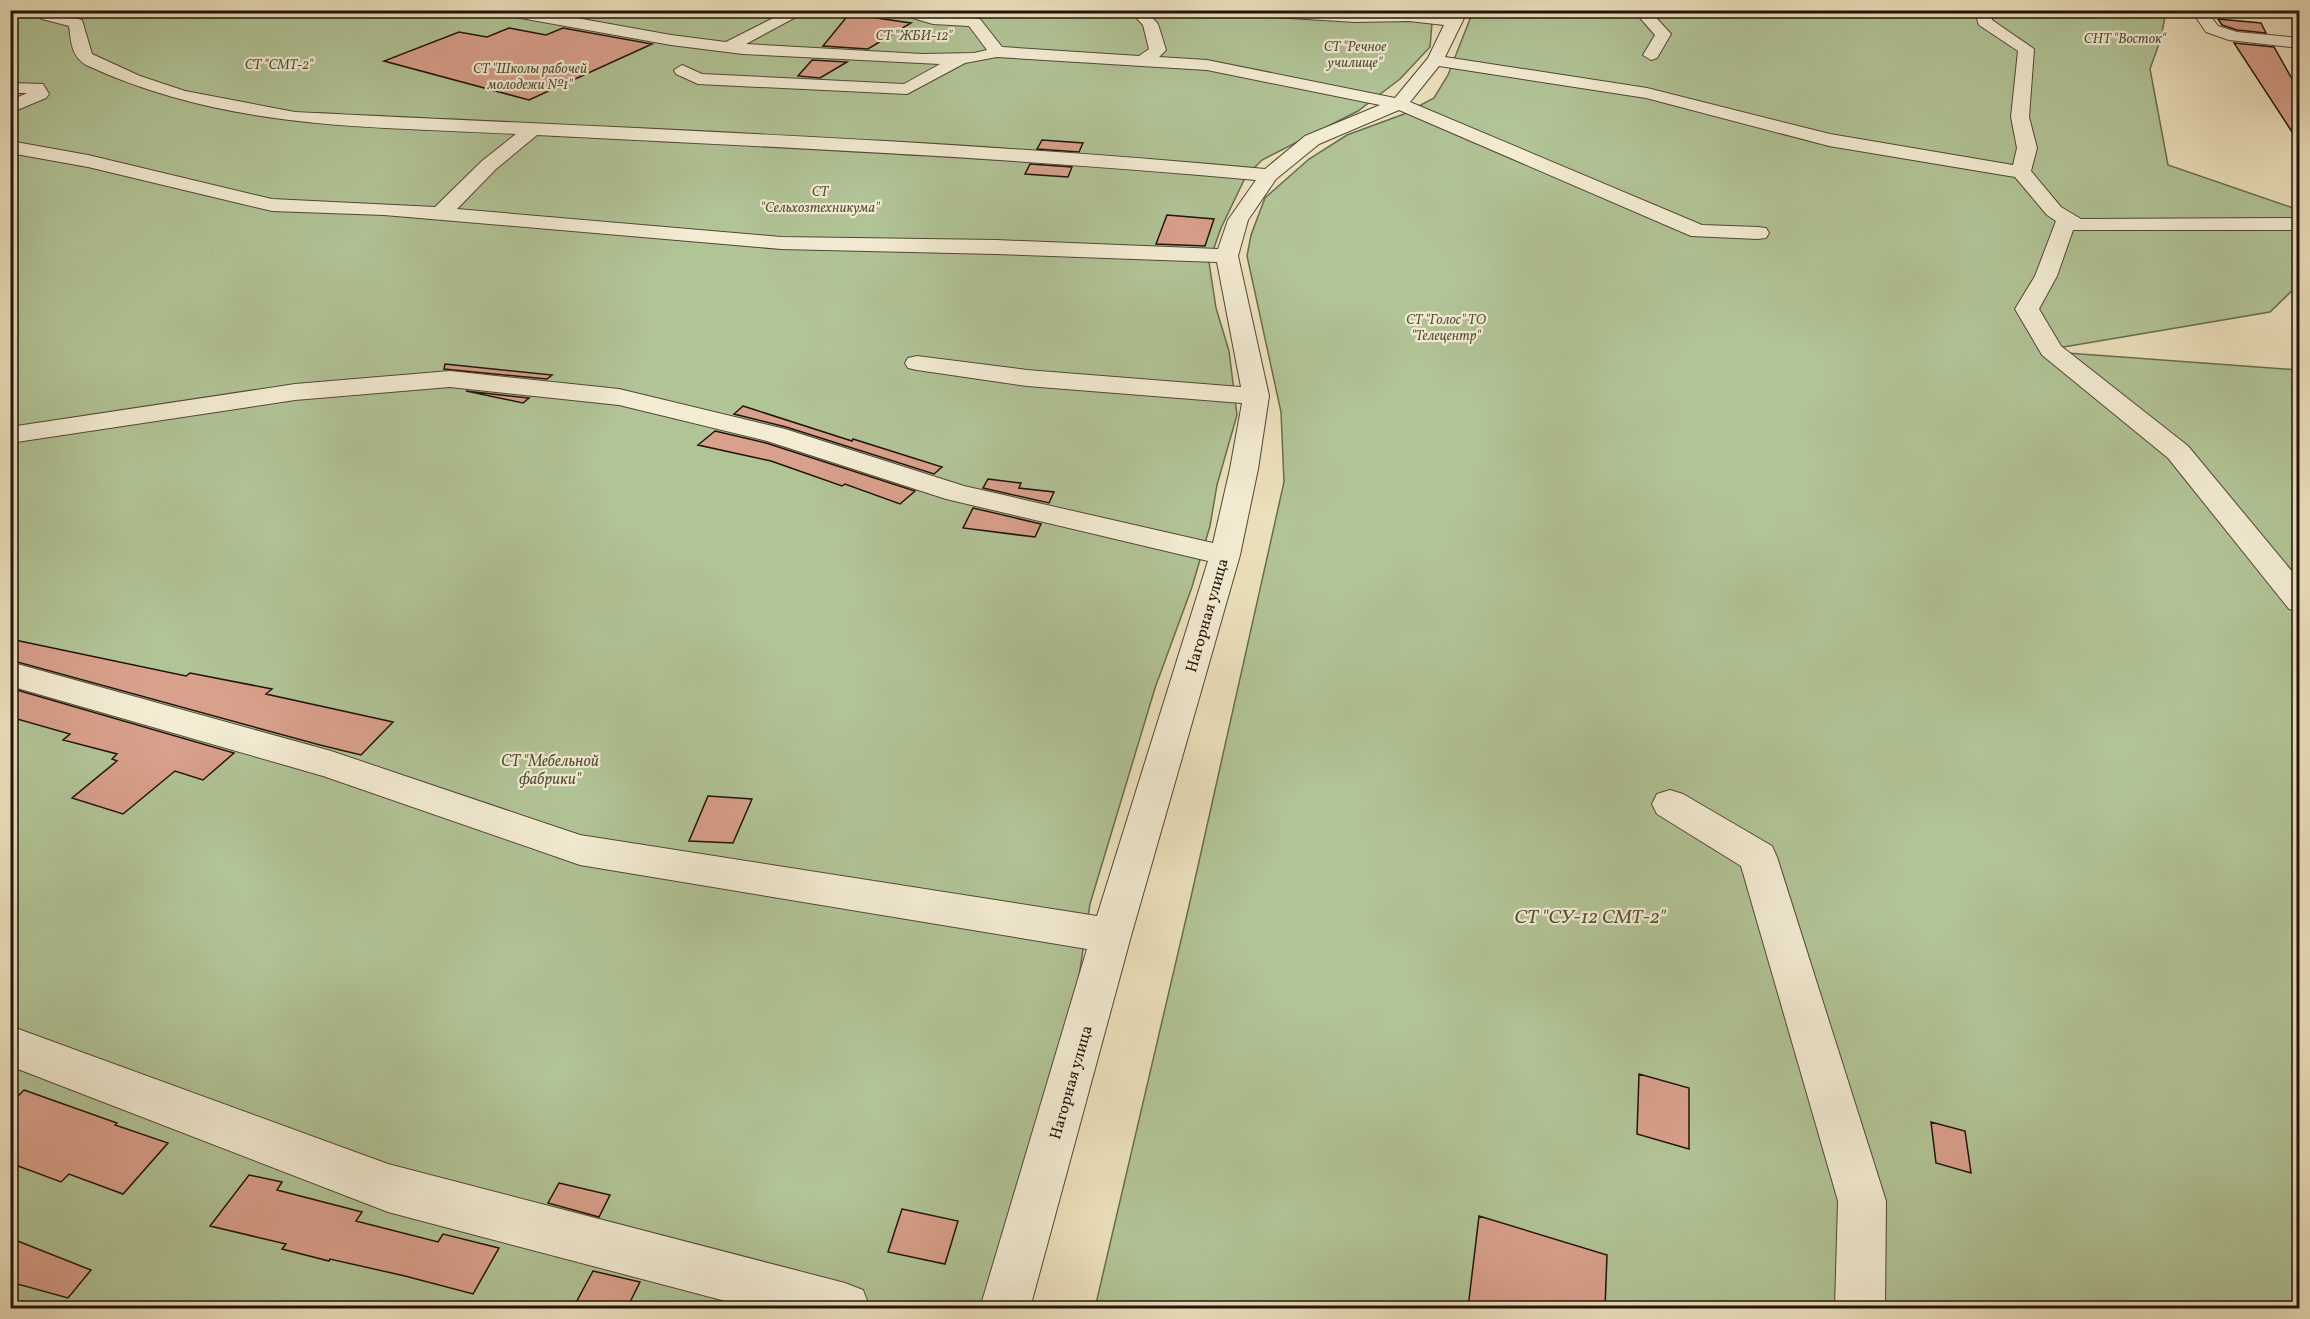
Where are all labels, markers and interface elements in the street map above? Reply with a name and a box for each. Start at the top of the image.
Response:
park label: СТ "ЖБИ-12" [875,27,954,46]
park label: СНТ "Восток" [2084,30,2168,49]
park label: СТ "Речное училище" [1324,38,1386,73]
park label: СТ "СМТ-2" [245,56,315,75]
park label: СТ "Школы рабочей молодежи №1" [473,60,587,95]
park label: СТ "Сельхозтехникума" [760,183,881,218]
park label: СТ "Голос" ТО "Телецентр" [1406,311,1487,346]
street label: Нагорная улица [1181,556,1235,675]
park label: СТ "Мебельной фабрики" [501,751,599,791]
park label: СТ "СУ-12 СМТ-2" [1514,904,1667,932]
street label: Нагорная улица [1045,1023,1099,1142]

